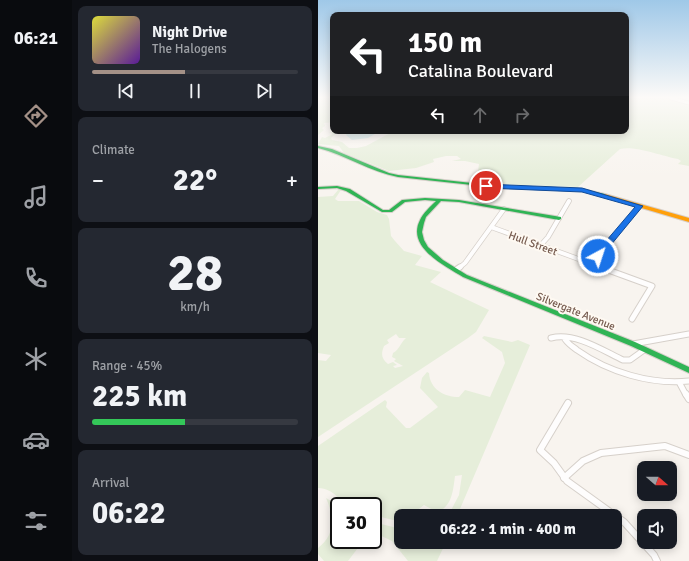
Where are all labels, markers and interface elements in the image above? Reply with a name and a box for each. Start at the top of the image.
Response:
text: Night Drive [152,23,227,41]
text: 150 m [408,26,482,60]
text: 06:21 [14,27,58,49]
icon: left [342,28,394,80]
text: The Halogens [152,41,227,57]
text: Catalina Boulevard [408,60,553,82]
icon: previous [115,80,137,102]
icon: pause [184,80,206,102]
icon: next [253,80,275,102]
icon: directions [22,102,50,130]
icon: left [427,104,449,126]
icon: ahead [469,104,491,126]
icon: right [511,104,533,126]
text: Climate [92,142,135,158]
text: 22° [173,162,217,199]
text: − [92,167,104,194]
text: + [286,167,298,194]
pin [469,169,503,203]
icon: arrive [475,175,497,197]
icon: music [22,183,50,211]
street label: Hull Street [507,229,559,258]
position arrow [577,235,619,277]
text: 28 [167,241,223,305]
icon: phone [22,264,50,292]
street label: Silvergate Avenue [534,290,617,333]
text: km/h [180,299,210,315]
icon: climate [22,345,50,373]
text: Range · 45% [92,358,162,374]
text: 225 km [92,378,187,415]
icon: car [22,426,50,454]
north arrow [637,461,677,501]
map controls [637,461,677,549]
text: Arrival [92,475,129,491]
text: 06:22 [92,495,166,532]
speed limit sign: 30 [330,497,382,549]
icon: filters [22,507,50,535]
button: sound [637,509,677,549]
text: 06:22 · 1 min · 400 m [440,520,576,538]

